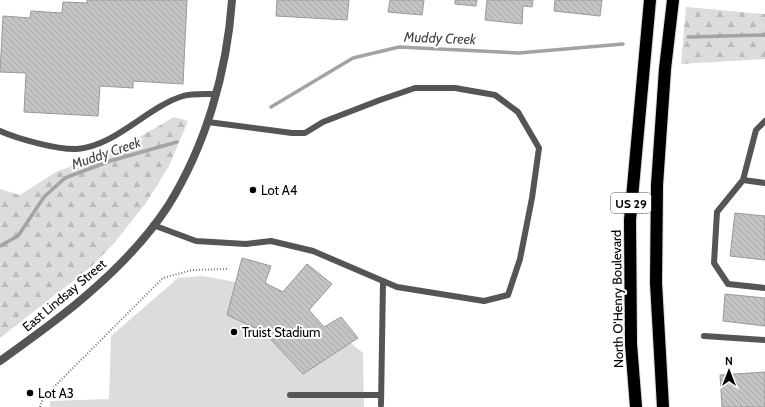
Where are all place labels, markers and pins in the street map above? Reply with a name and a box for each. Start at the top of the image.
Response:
place label: Lot A4 [261,182,298,198]
marker: Lot A4 [248,185,258,195]
place label: Truist Stadium [242,324,320,340]
marker: Truist Stadium [229,327,239,337]
place label: Lot A3 [38,385,74,401]
marker: Lot A3 [25,388,35,398]

